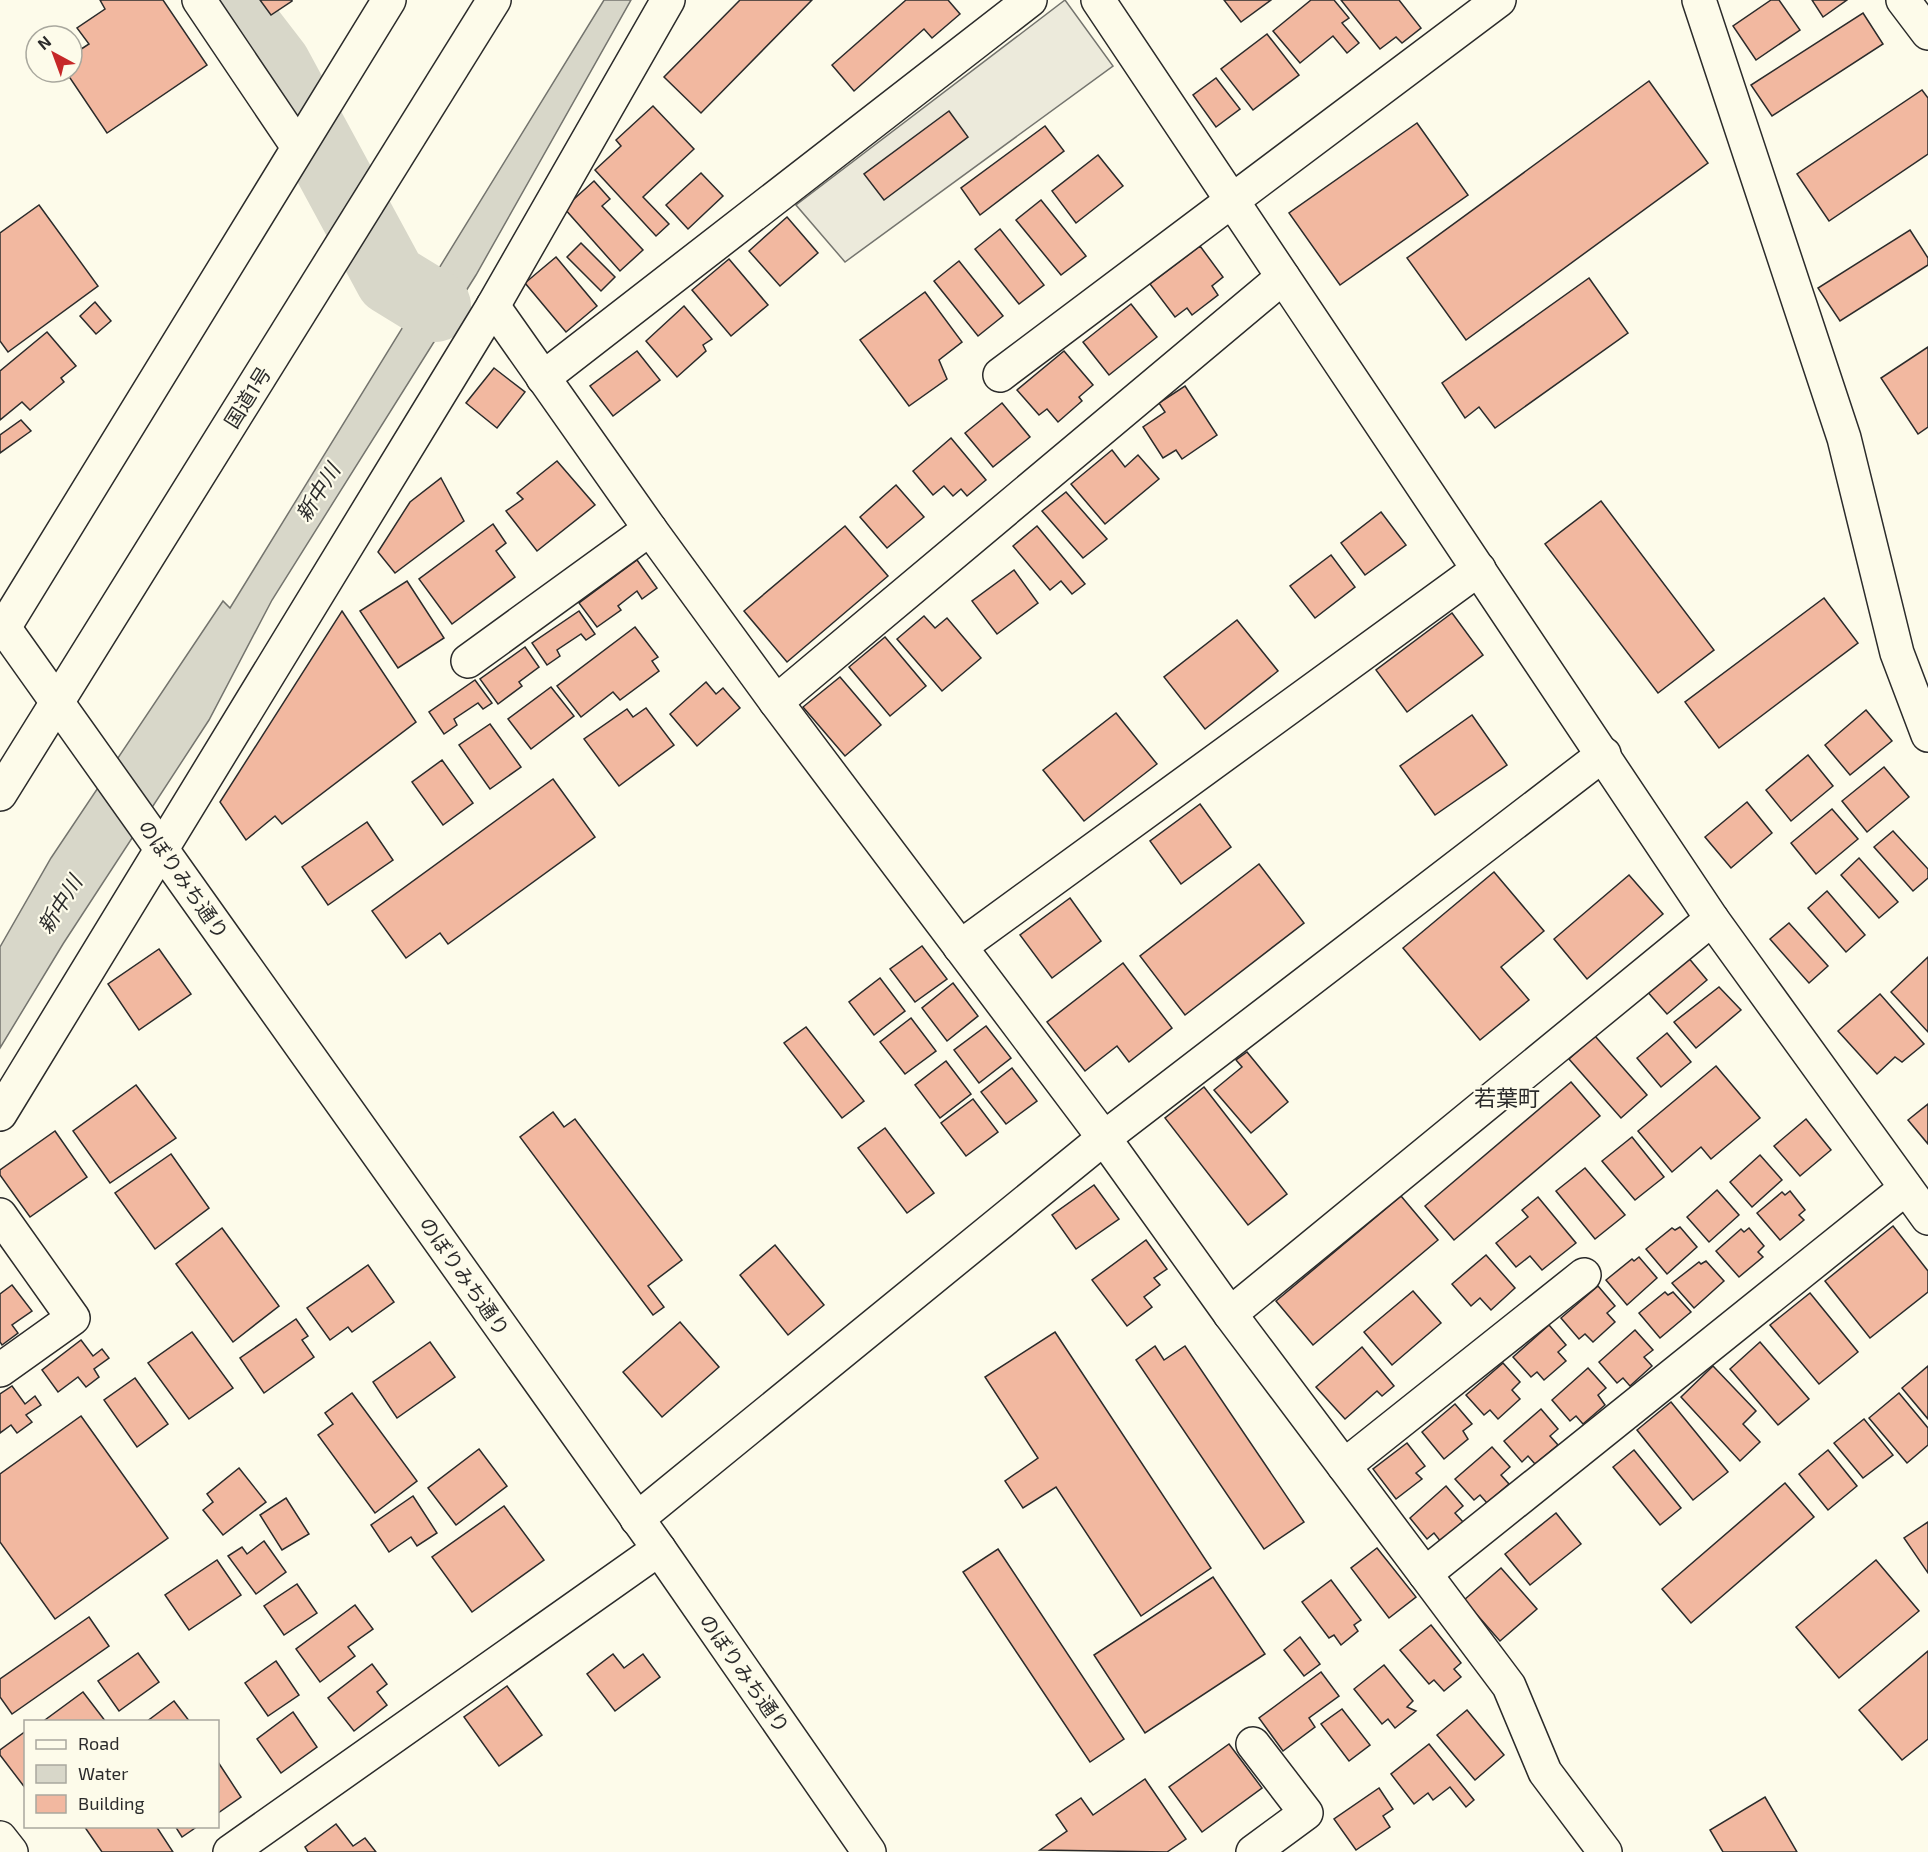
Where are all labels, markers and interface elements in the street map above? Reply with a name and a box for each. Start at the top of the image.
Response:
north arrow [24,24,84,84]
text: N [33,31,54,53]
street label: 国道1号 [219,362,275,432]
water label: 新中川 [290,457,345,525]
street label: のぼりみち通り [134,815,234,943]
water label: 新中川 [32,869,87,937]
district label: 若葉町 [1474,1084,1540,1110]
street label: のぼりみち通り [415,1212,515,1340]
street label: のぼりみち通り [695,1609,795,1737]
legend [24,1720,219,1828]
text: Road [78,1732,119,1754]
text: Water [78,1762,128,1784]
text: Building [78,1792,145,1814]

